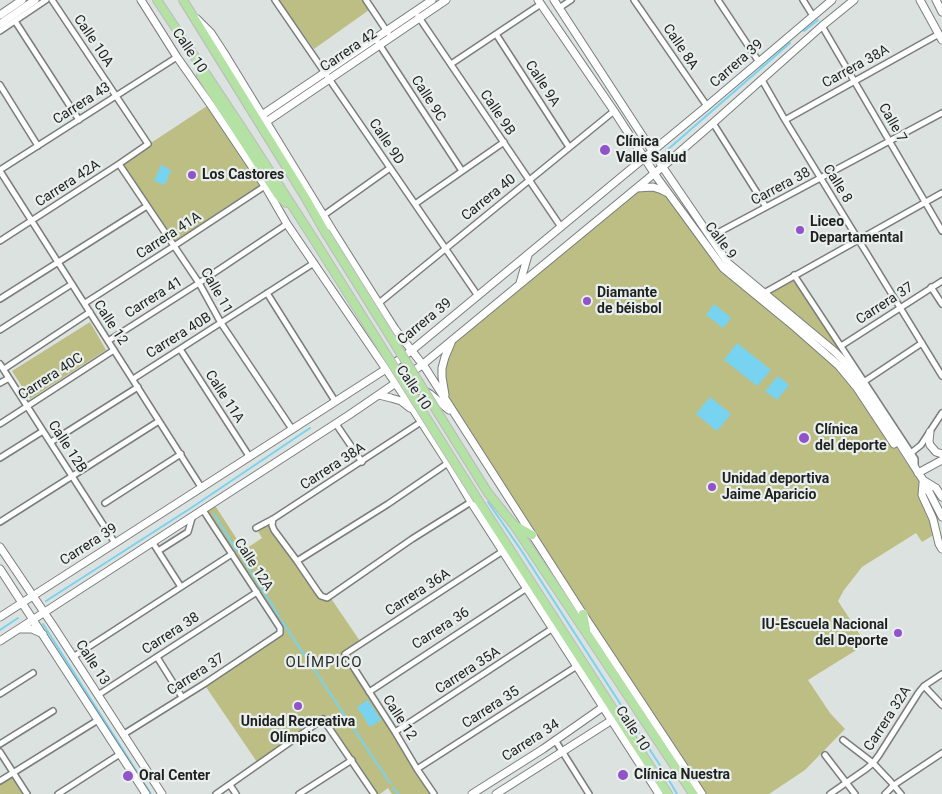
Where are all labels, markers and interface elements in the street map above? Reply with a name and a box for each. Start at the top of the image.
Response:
street label: Calle 10A [69,12,117,70]
street label: Calle 8A [659,21,701,73]
street label: Calle 10 [168,26,210,76]
street label: Carrera 42 [317,26,381,76]
street label: Carrera 39 [707,36,767,92]
street label: Carrera 38A [820,42,892,92]
street label: Calle 9A [521,58,563,110]
street label: Calle 9C [407,73,449,125]
street label: Carrera 43 [50,79,114,129]
street label: Calle 9B [476,87,518,139]
street label: Calle 7 [874,100,910,146]
street label: Calle 9D [365,116,407,168]
place label: Clínica Valle Salud [616,134,686,166]
marker: Clínica Valle Salud [598,143,612,157]
street label: Carrera 42A [32,157,104,211]
street label: Calle 8 [819,162,855,206]
street label: Carrera 38 [748,164,814,210]
place label: Los Castores [202,167,284,183]
marker: Los Castores [186,169,198,181]
street label: Carrera 40 [459,171,519,225]
street label: Carrera 41A [133,209,205,263]
place label: Liceo Departamental [810,214,903,246]
street label: Calle 9 [701,219,739,263]
marker: Liceo Departamental [794,224,806,236]
street label: Calle 11 [196,265,236,317]
street label: Carrera 41 [122,274,186,322]
street label: Carrera 37 [853,279,917,329]
place label: Diamante de béisbol [597,285,662,318]
street label: Carrera 39 [395,295,455,349]
marker: Diamante de béisbol [581,295,593,307]
street label: Calle 12 [89,297,131,349]
street label: Carrera 40B [143,309,215,363]
street label: Carrera 40C [15,350,87,404]
street label: Calle 10 [392,363,434,413]
street label: Calle 11A [201,368,247,426]
street label: Calle 12B [44,418,90,476]
place label: Clínica del deporte [815,422,887,454]
marker: Clínica del deporte [797,431,811,445]
street label: Carrera 38A [297,440,369,494]
place label: Unidad deportiva Jaime Aparicio [722,471,829,504]
marker: Unidad deportiva Jaime Aparicio [706,481,718,493]
street label: Carrera 39 [57,520,121,570]
street label: Calle 12A [230,536,276,594]
street label: Carrera 36A [382,566,454,620]
street label: Carrera 36 [409,604,473,654]
street label: Carrera 38 [139,609,203,659]
place label: IU-Escuela Nacional del Deporte [761,617,888,650]
marker: IU-Escuela Nacional del Deporte [892,627,904,639]
street label: Calle 13 [71,637,113,689]
street label: Carrera 35A [432,644,504,698]
street label: Carrera 37 [164,650,228,700]
district label: OLÍMPICO [284,654,364,672]
street label: Carrera 35 [459,683,523,733]
street label: Carrera 32A [861,683,915,755]
street label: Calle 12 [378,692,420,744]
marker: Unidad Recreativa Olímpico [292,700,304,712]
street label: Calle 10 [611,703,653,755]
place label: Unidad Recreativa Olímpico [241,714,355,746]
street label: Carrera 34 [499,716,563,766]
place label: Clínica Nuestra [634,767,730,783]
place label: Oral Center [139,768,210,784]
marker: Clínica Nuestra [616,768,630,782]
marker: Oral Center [121,769,135,783]

